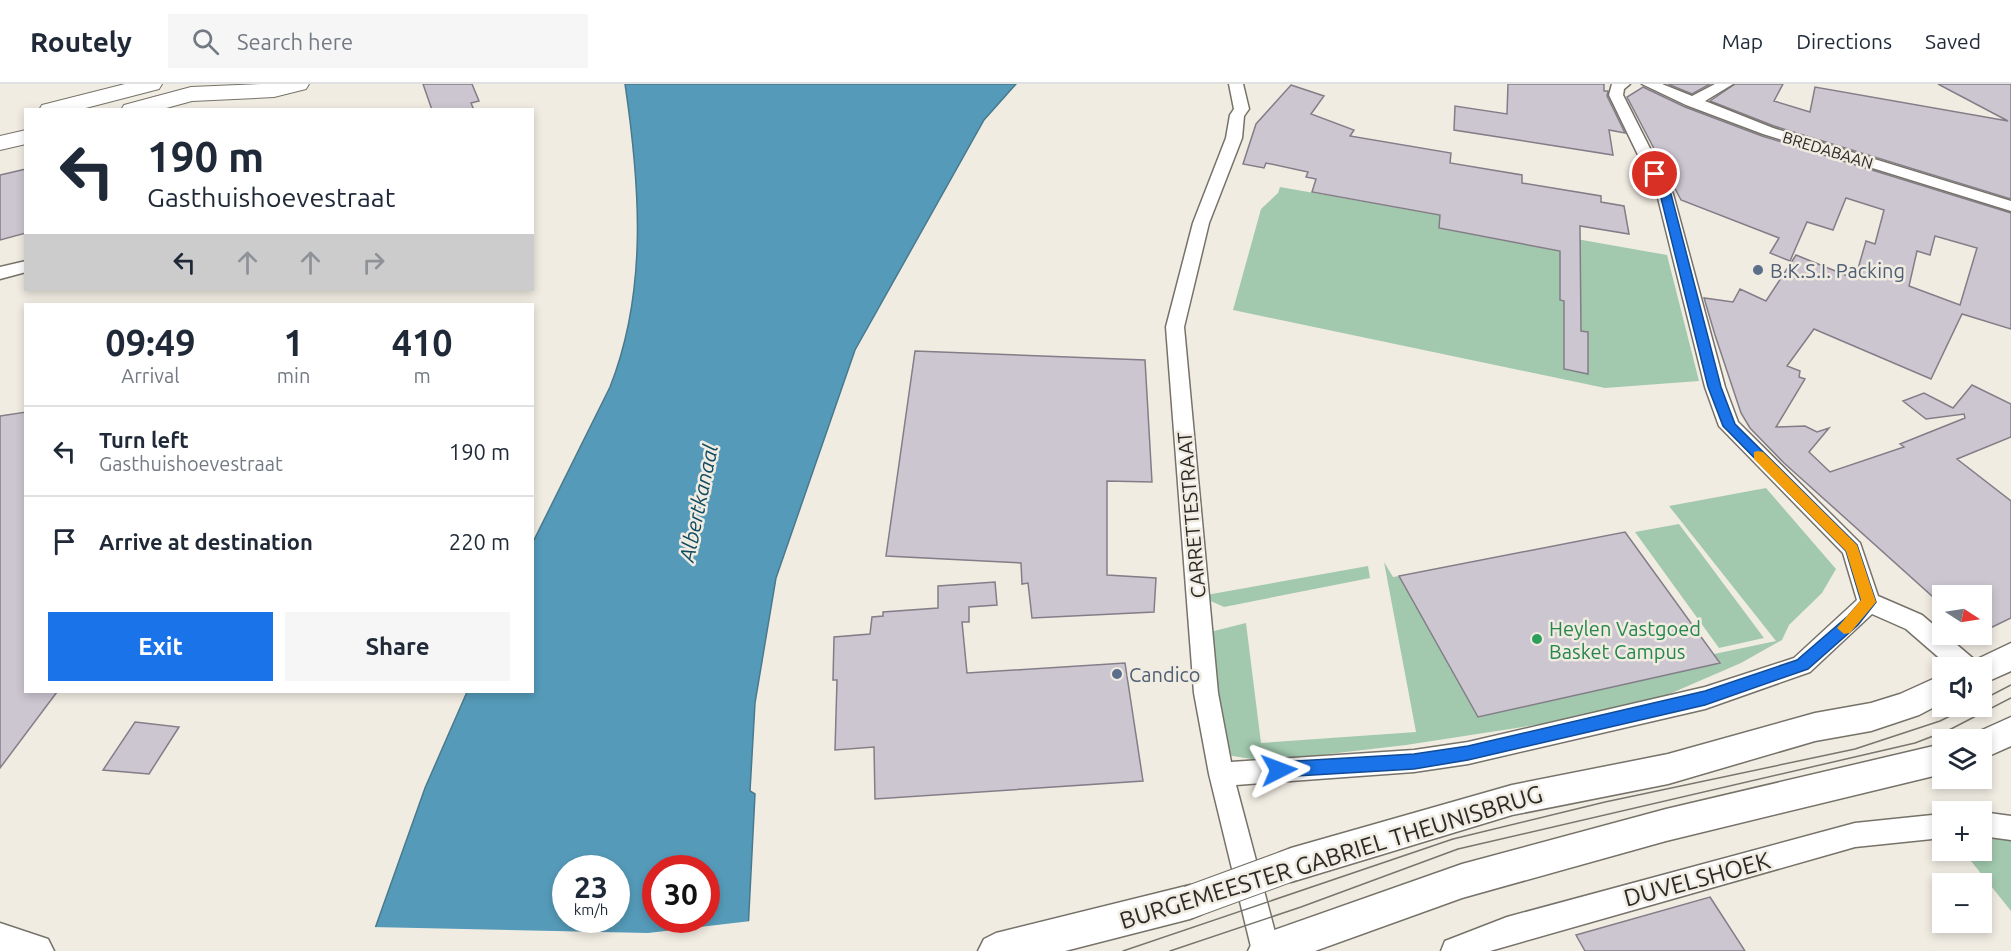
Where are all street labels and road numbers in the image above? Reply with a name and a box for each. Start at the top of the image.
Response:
street label: BREDABAAN [1781,128,1875,172]
street label: CARRETTESTRAAT [1172,431,1210,599]
street label: BURGEMEESTER GABRIEL THEUNISBRUG [1116,780,1546,934]
street label: DUVELSHOEK [1621,846,1774,912]

